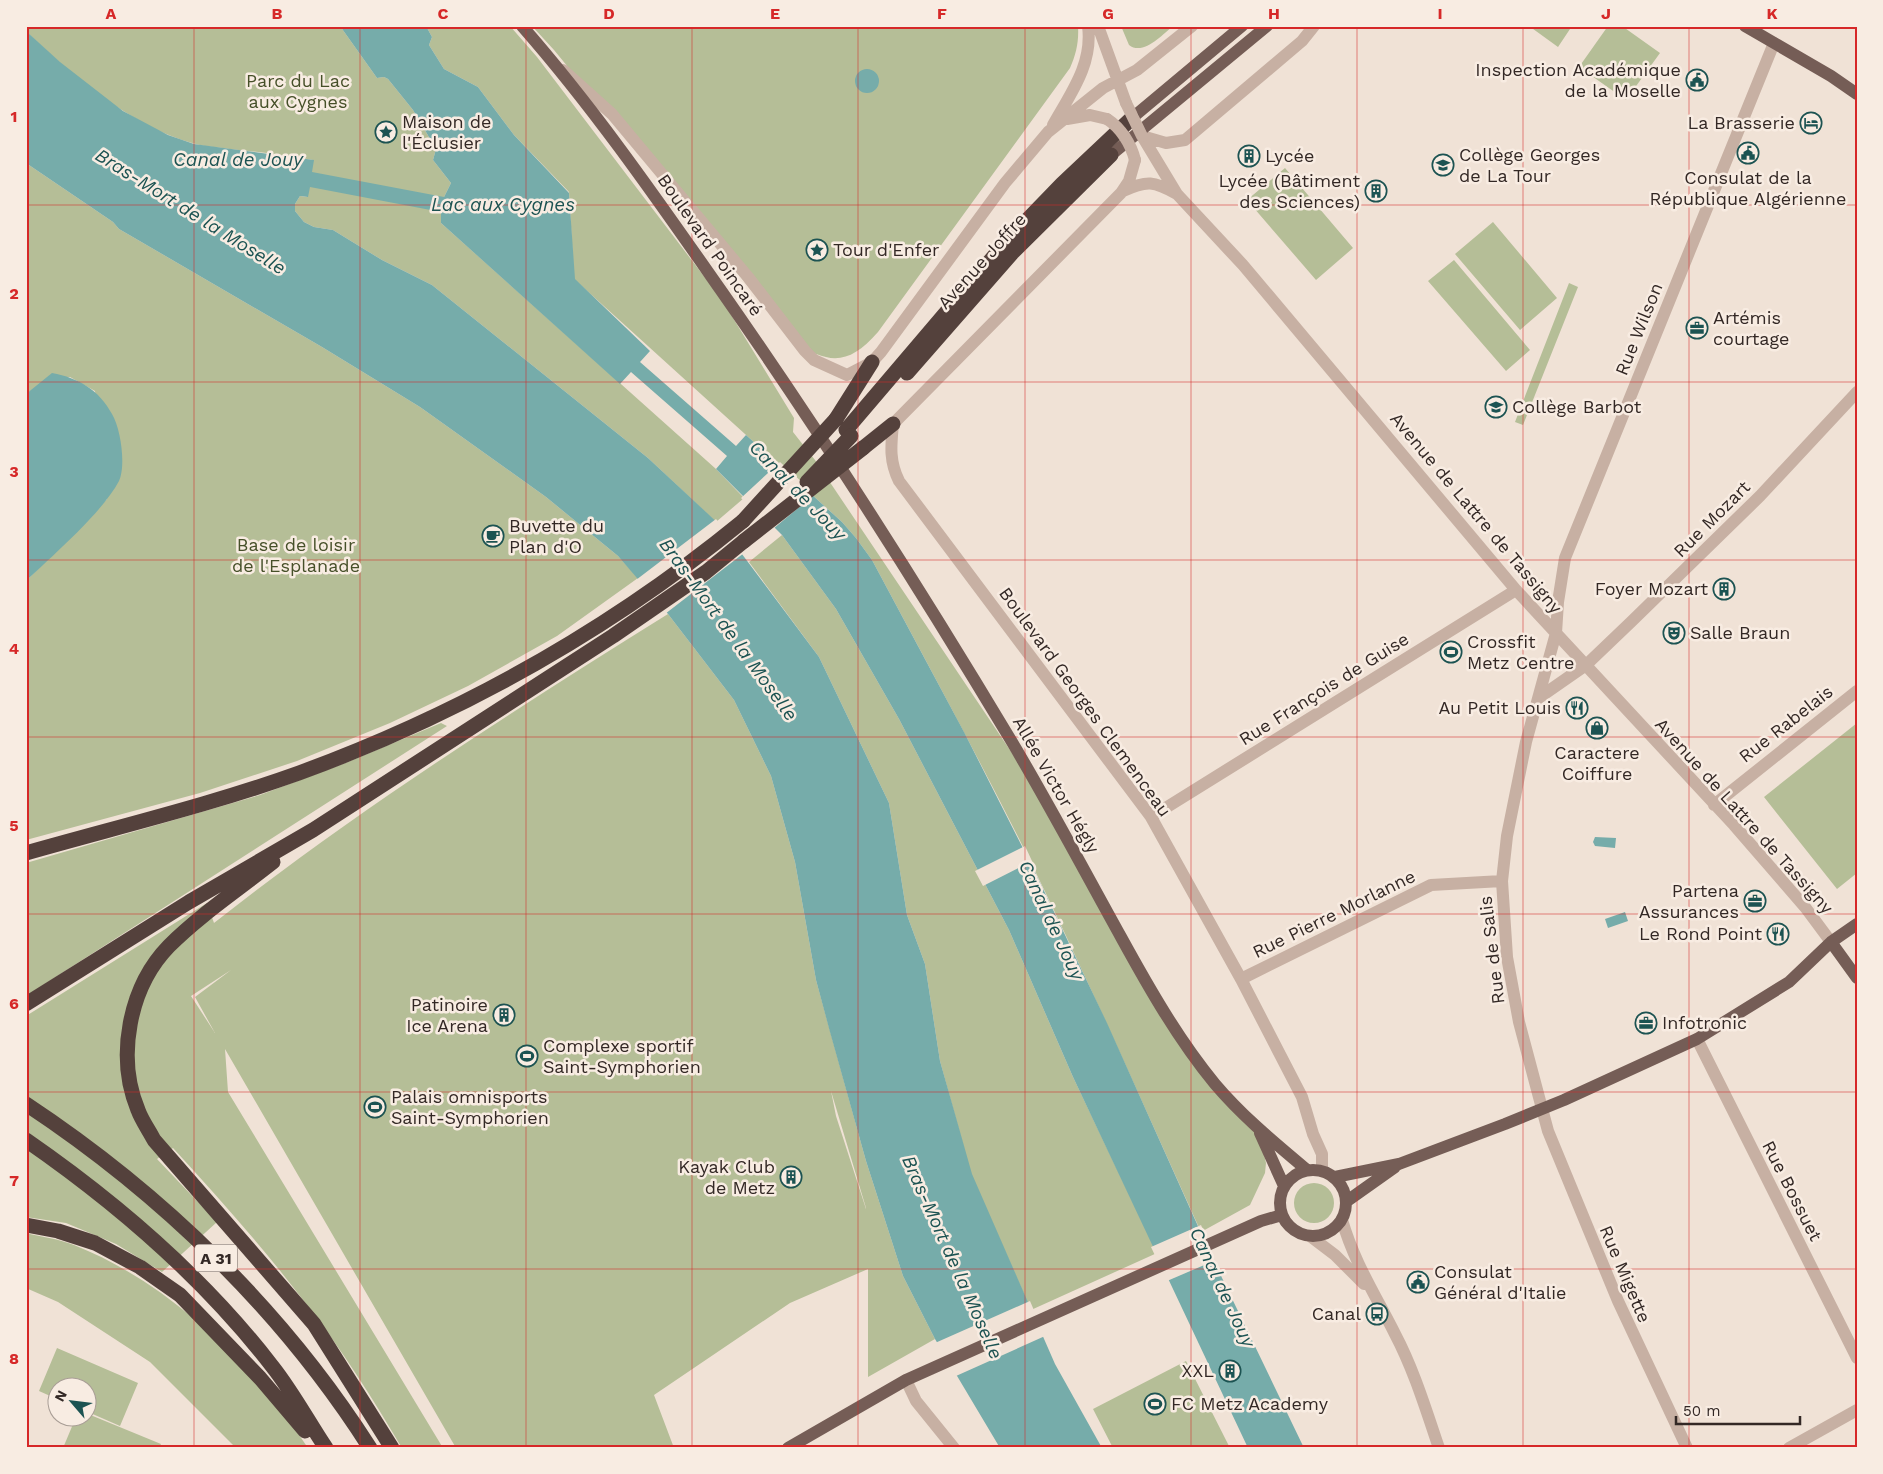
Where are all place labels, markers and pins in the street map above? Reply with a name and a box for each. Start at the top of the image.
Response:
place label: Inspection Académique de la Moselle [1475,59,1681,101]
public building icon: Inspection Académique de la Moselle [1685,68,1709,92]
place label: Maison de l'Éclusier [402,111,491,153]
hotel icon: La Brasserie [1799,111,1823,135]
place label: La Brasserie [1687,112,1795,133]
place icon: Maison de l'Éclusier [374,120,398,144]
public building icon: Consulat de la République Algérienne [1736,141,1760,165]
building icon: Lycée [1237,144,1261,168]
place label: Collège Georges de La Tour [1459,144,1600,186]
place label: Lycée [1265,145,1314,166]
school or university icon: Collège Georges de La Tour [1431,153,1455,177]
place label: Consulat de la République Algérienne [1650,167,1846,209]
place label: Lycée (Bâtiment des Sciences) [1219,170,1360,212]
building icon: Lycée (Bâtiment des Sciences) [1364,179,1388,203]
place icon: Tour d'Enfer [805,238,829,262]
place label: Tour d'Enfer [833,239,939,260]
place label: Artémis courtage [1713,307,1789,349]
office icon: Artémis courtage [1685,316,1709,340]
school or university icon: Collège Barbot [1484,395,1508,419]
place label: Collège Barbot [1512,396,1642,417]
place label: Buvette du Plan d'O [509,515,604,557]
cafe icon: Buvette du Plan d'O [481,524,505,548]
building icon: Foyer Mozart [1712,577,1736,601]
place label: Foyer Mozart [1595,578,1708,599]
theatre icon: Salle Braun [1662,621,1686,645]
place label: Salle Braun [1690,622,1790,643]
place label: Crossfit Metz Centre [1467,631,1574,673]
sports icon: Crossfit Metz Centre [1439,640,1463,664]
restaurant icon: Au Petit Louis [1565,696,1589,720]
place label: Au Petit Louis [1438,697,1561,718]
shop icon: Caractere Coiffure [1585,716,1609,740]
place label: Caractere Coiffure [1554,742,1640,784]
place label: Partena Assurances [1639,880,1739,922]
office icon: Partena Assurances [1743,889,1767,913]
restaurant icon: Le Rond Point [1766,922,1790,946]
place label: Le Rond Point [1639,923,1762,944]
place label: Patinoire Ice Arena [406,994,488,1036]
building icon: Patinoire Ice Arena [492,1003,516,1027]
office icon: Infotronic [1634,1011,1658,1035]
place label: Infotronic [1662,1012,1747,1033]
place label: Complexe sportif Saint-Symphorien [543,1035,701,1077]
sports icon: Complexe sportif Saint-Symphorien [515,1044,539,1068]
place label: Palais omnisports Saint-Symphorien [391,1086,549,1128]
sports icon: Palais omnisports Saint-Symphorien [363,1095,387,1119]
place label: Kayak Club de Metz [678,1156,775,1198]
building icon: Kayak Club de Metz [779,1165,803,1189]
place label: Consulat Général d'Italie [1434,1261,1566,1303]
public building icon: Consulat Général d'Italie [1406,1270,1430,1294]
bus stop icon: Canal [1365,1302,1389,1326]
place label: Canal [1312,1303,1361,1324]
building icon: XXL [1218,1359,1242,1383]
place label: XXL [1182,1360,1214,1381]
sports icon: FC Metz Academy [1143,1392,1167,1416]
place label: FC Metz Academy [1171,1393,1329,1414]

